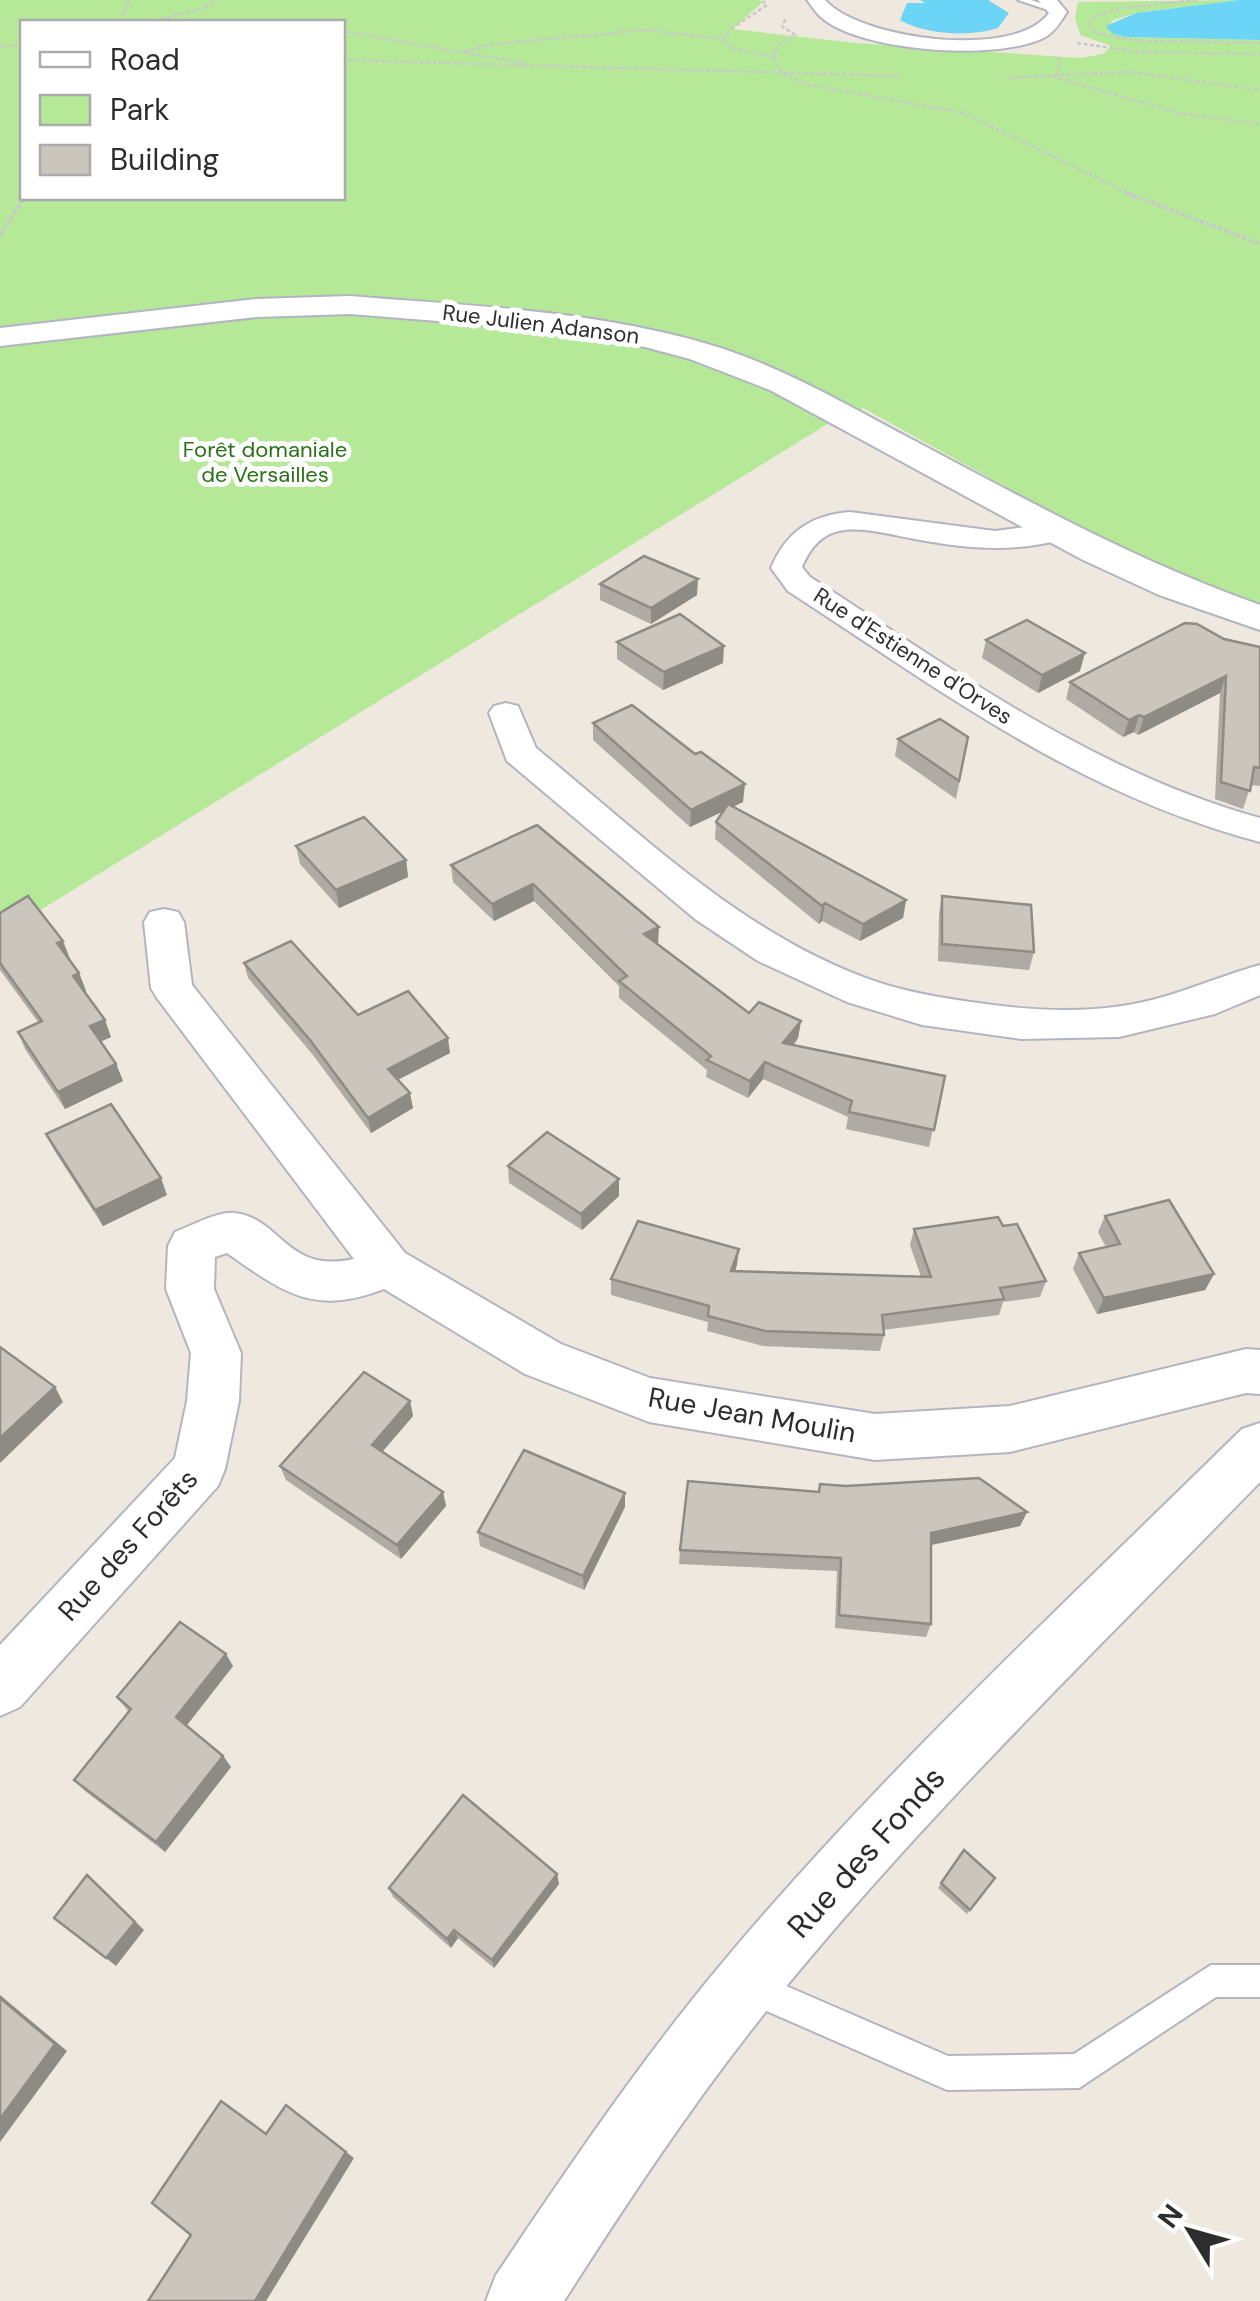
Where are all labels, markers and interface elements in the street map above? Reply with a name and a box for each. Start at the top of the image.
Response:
legend [20,20,345,200]
text: Road [110,40,180,79]
text: Park [110,90,169,129]
text: Building [110,140,219,179]
street label: Rue Julien Adanson [441,298,641,350]
park label: Forêt domaniale de Versailles [183,435,347,489]
street label: Rue d'Estienne d'Orves [808,581,1018,731]
street label: Rue Jean Moulin [645,1379,859,1451]
street label: Rue des Forêts [50,1461,206,1629]
street label: Rue des Fonds [778,1757,954,1947]
north arrow [1140,2181,1240,2281]
text: N [1150,2197,1191,2236]

